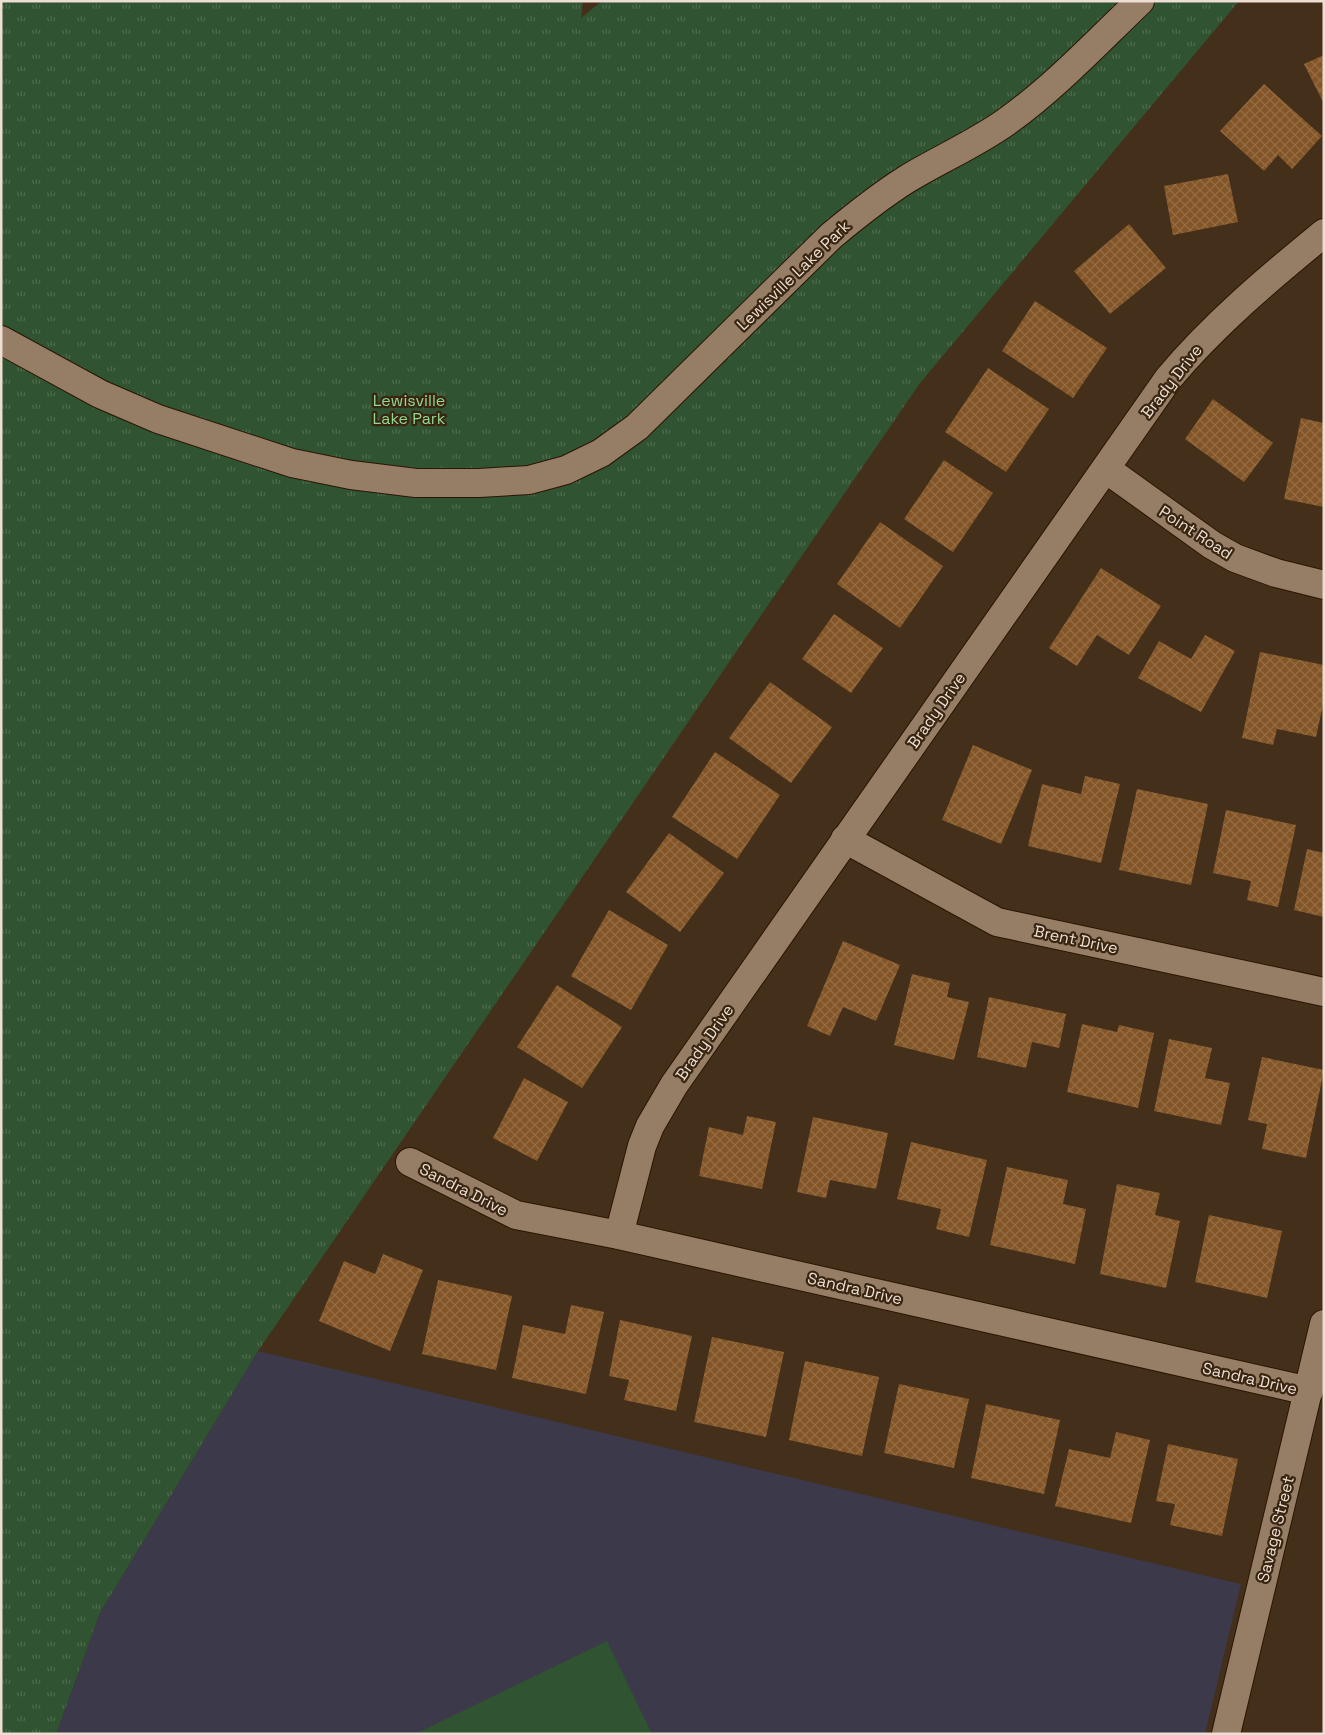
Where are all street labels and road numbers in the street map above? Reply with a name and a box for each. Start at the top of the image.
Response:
street label: Lewisville Lake Park [732,216,855,335]
street label: Brady Drive [1136,340,1207,422]
street label: Point Road [1155,501,1236,564]
street label: Brady Drive [903,668,970,752]
street label: Brent Drive [1032,920,1120,959]
street label: Brady Drive [671,1000,738,1084]
street label: Sandra Drive [416,1158,512,1221]
street label: Sandra Drive [805,1267,904,1310]
street label: Sandra Drive [1200,1357,1299,1400]
street label: Savage Street [1252,1474,1299,1584]

